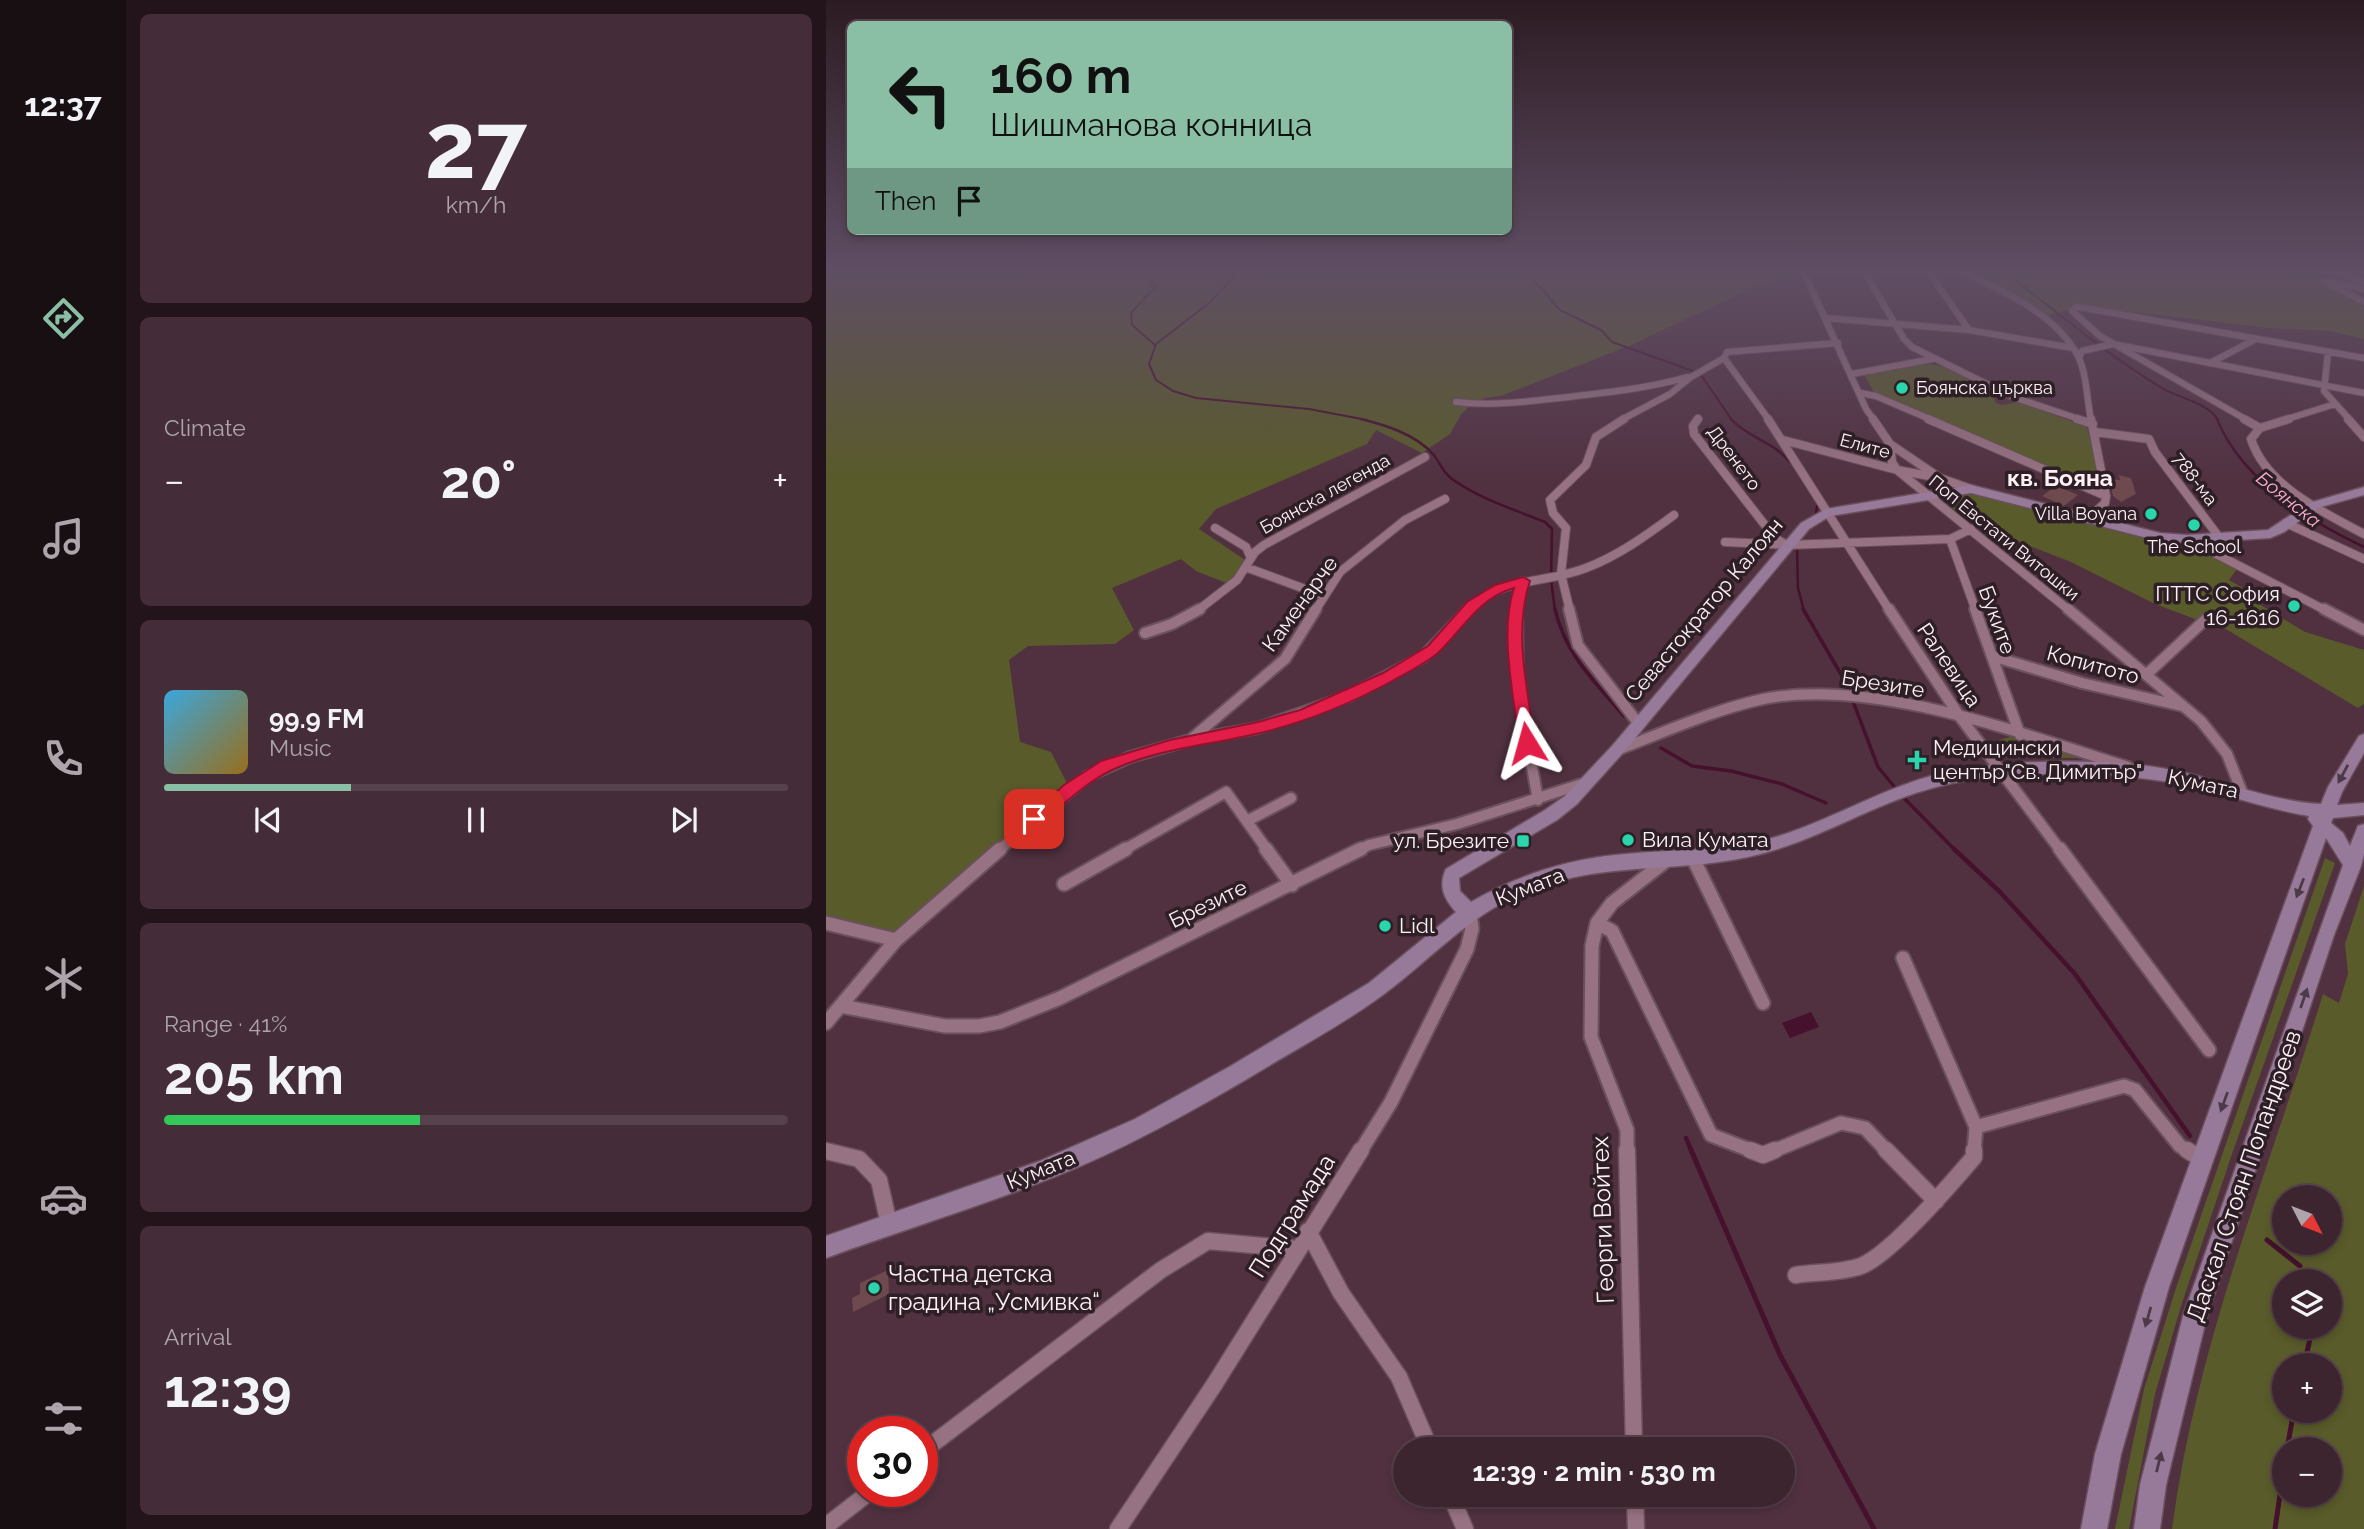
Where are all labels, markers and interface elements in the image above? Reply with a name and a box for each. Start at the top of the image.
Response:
text: 160 m [990,47,1131,104]
icon: left [875,49,966,140]
text: 12:37 [24,86,102,123]
text: 27 [425,92,527,199]
text: Шишманова конница [990,106,1312,143]
icon: arrive [950,182,988,220]
text: Then [875,186,936,216]
text: km/h [446,191,506,218]
icon: directions [39,294,88,343]
place label: Боянска църква [1916,377,2053,398]
marker: Боянска църква [1894,380,1910,396]
text: Climate [164,414,246,441]
street label: Дренето [1703,421,1766,494]
street label: Елите [1838,429,1893,462]
street label: 788-ма [2169,448,2222,509]
text: 20° [441,449,516,510]
street label: Боянска легенда [1256,449,1393,538]
text: − [164,458,184,503]
text: + [772,458,788,503]
district label: кв. Бояна [2007,464,2113,491]
water label: Боянска [2253,467,2325,531]
street label: Поп Евстати Витошки [1925,471,2084,605]
place label: Villa Boyana [2035,503,2137,524]
marker: Villa Boyana [2143,506,2159,522]
street label: Севастократор Калоян [1620,513,1788,706]
icon: music [39,514,88,563]
marker: The School [2186,517,2202,533]
place label: The School [2147,536,2241,557]
street label: Каменарче [1257,551,1343,656]
place label: ПТТС София 16-1616 [2155,581,2280,630]
street label: Буките [1974,582,2021,657]
marker: ПТТС София 16-1616 [2286,598,2302,614]
street label: Ралевица [1912,618,1987,711]
street label: Копитото [2044,640,2142,689]
street label: Брезите [1840,665,1926,702]
text: 99.9 FM [269,704,364,734]
position arrow [1490,706,1564,780]
icon: phone [39,734,88,783]
text: Music [269,734,332,761]
place label: Медицински център"Св. Димитър" [1933,735,2142,784]
marker: Медицински център"Св. Димитър" [1907,750,1927,770]
street label: Кумата [2166,764,2241,803]
one-way arrow [2337,765,2349,785]
pin [1004,789,1064,849]
icon: arrive [1015,800,1053,838]
icon: previous [249,801,287,839]
icon: pause [457,801,495,839]
icon: next [665,801,703,839]
place label: Вила Кумата [1642,827,1769,852]
place label: ул. Брезите [1393,828,1509,853]
marker: Вила Кумата [1620,832,1636,848]
marker: ул. Брезите [1515,833,1531,849]
street label: Кумата [1492,862,1568,911]
street label: Брезите [1165,874,1251,933]
one-way arrow [2294,878,2305,899]
place label: Lidl [1399,913,1435,938]
marker: Lidl [1377,918,1393,934]
icon: climate [39,954,88,1003]
one-way arrow [2299,987,2310,1008]
text: Range · 41% [164,1010,287,1037]
street label: Даскал Стоян Попандреев [2180,1026,2307,1325]
text: 205 km [164,1045,344,1106]
one-way arrow [2218,1092,2229,1113]
street label: Георги Войтех [1585,1136,1620,1304]
street label: Кумата [1003,1145,1079,1194]
street label: Подграмада [1242,1149,1341,1283]
icon: car [39,1174,88,1223]
north arrow [2272,1185,2342,1255]
map controls [2272,1185,2342,1507]
place label: Частна детска градина „Усмивка“ [888,1259,1100,1316]
button: layers [2272,1269,2342,1339]
marker: Частна детска градина „Усмивка“ [866,1280,882,1296]
one-way arrow [2143,1307,2153,1328]
text: Arrival [164,1323,231,1350]
button: + [2272,1353,2342,1423]
text: 12:39 [164,1358,292,1419]
icon: filters [39,1394,88,1443]
speed limit sign: 30 [847,1416,938,1507]
button: − [2272,1437,2342,1507]
one-way arrow [2154,1451,2165,1473]
text: 12:39 · 2 min · 530 m [1472,1457,1716,1487]

